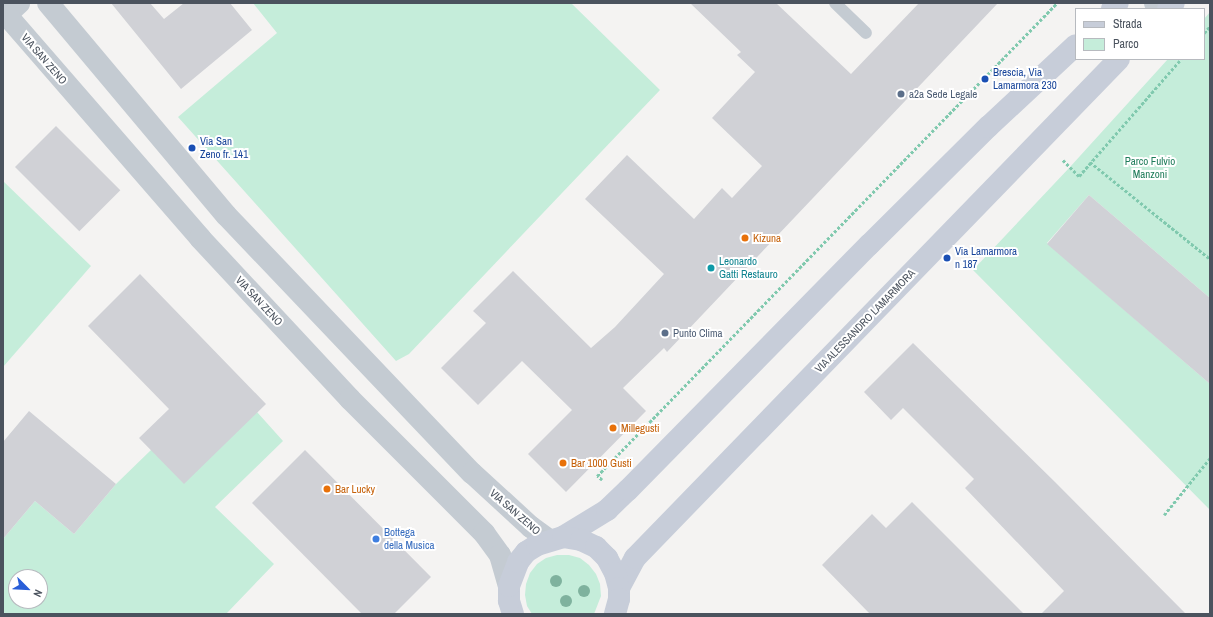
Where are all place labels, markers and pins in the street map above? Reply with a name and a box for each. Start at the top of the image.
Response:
place label: Brescia, Via Lamarmora 230 [993,66,1057,92]
marker: Brescia, Via Lamarmora 230 [980,74,990,84]
place label: a2a Sede Legale [909,87,977,101]
marker: a2a Sede Legale [896,89,906,99]
place label: Via San Zeno fr. 141 [200,135,248,161]
marker: Via San Zeno fr. 141 [187,143,197,153]
place label: Kizuna [753,231,781,245]
marker: Kizuna [740,233,750,243]
place label: Via Lamarmora n 187 [955,245,1017,271]
marker: Via Lamarmora n 187 [942,253,952,263]
place label: Leonardo Gatti Restauro [719,255,778,281]
marker: Leonardo Gatti Restauro [706,263,716,273]
place label: Punto Clima [673,326,723,340]
marker: Punto Clima [660,328,670,338]
place label: Millegusti [621,421,660,435]
marker: Millegusti [608,423,618,433]
place label: Bar 1000 Gusti [571,456,632,470]
marker: Bar 1000 Gusti [558,458,568,468]
place label: Bar Lucky [335,482,375,496]
marker: Bar Lucky [322,484,332,494]
place label: Bottega della Musica [384,526,435,552]
marker: Bottega della Musica [371,534,381,544]

